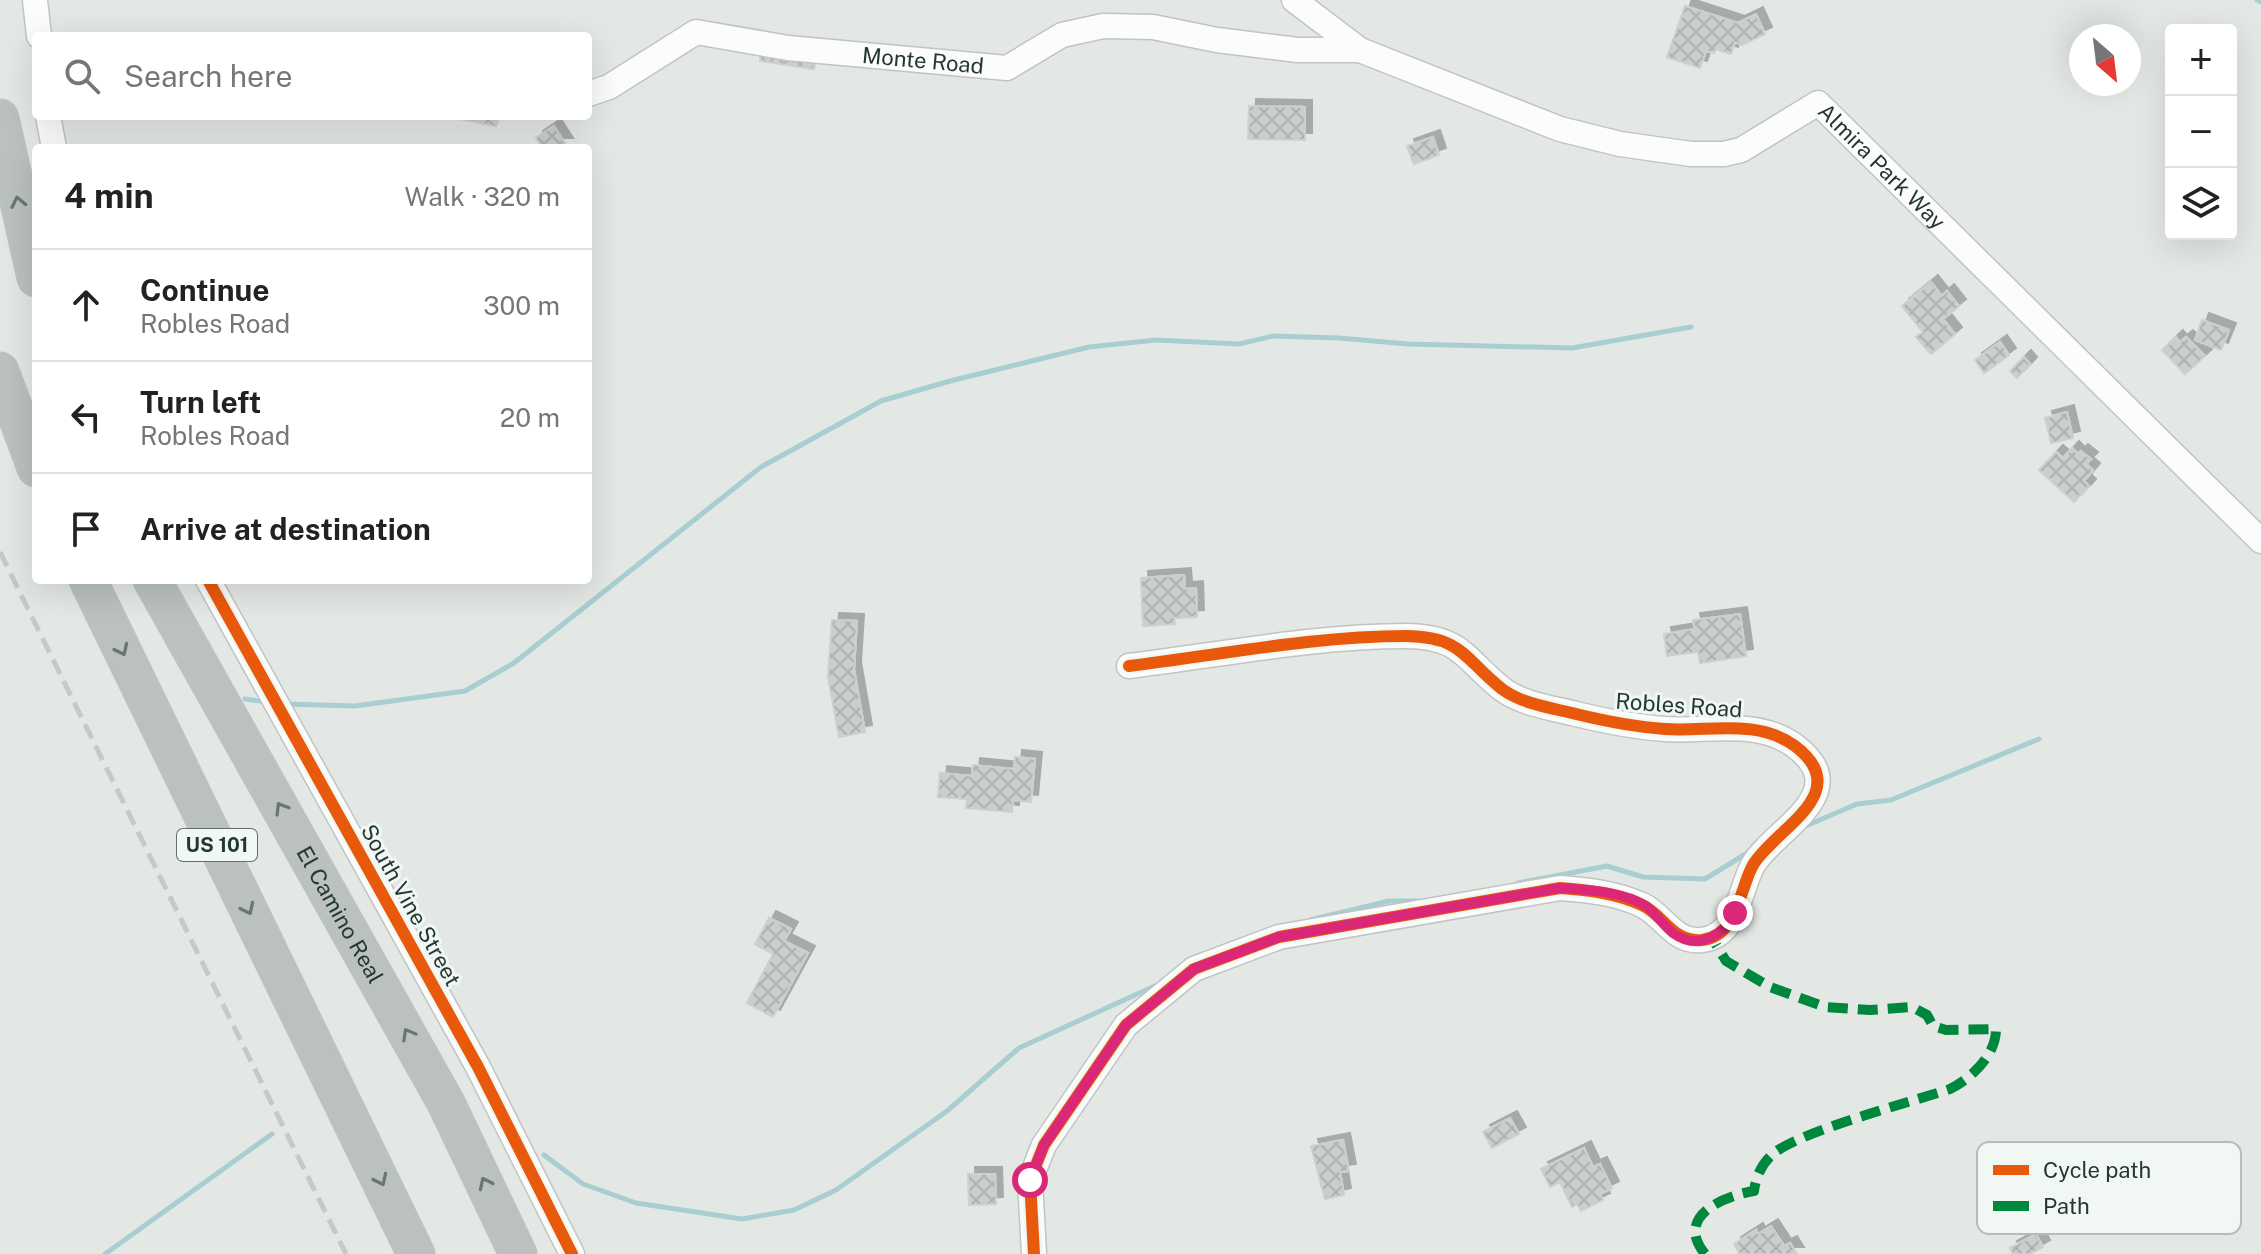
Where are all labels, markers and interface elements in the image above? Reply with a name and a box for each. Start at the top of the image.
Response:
north arrow [2069,24,2141,96]
map controls [2165,24,2237,240]
button: + [2165,24,2237,96]
search box [32,32,592,120]
street label: Monte Road [861,42,985,79]
icon: search [60,54,104,98]
text: Search here [124,58,292,94]
button: − [2165,96,2237,168]
street label: Almira Park Way [1813,98,1951,235]
button: layers [2165,168,2237,240]
text: 4 min [64,176,154,216]
text: Walk · 320 m [405,181,560,212]
one-way arrow [10,196,27,209]
text: Continue [140,272,270,308]
icon: ahead [64,283,108,327]
text: 300 m [483,290,560,321]
text: Robles Road [140,308,290,339]
text: Turn left [140,384,261,420]
icon: left [64,395,108,439]
text: 20 m [500,402,560,433]
text: Robles Road [140,420,290,451]
icon: arrive [64,507,108,551]
text: Arrive at destination [140,511,431,547]
one-way arrow [112,642,128,657]
street label: Robles Road [1615,688,1743,722]
one-way arrow [275,802,291,817]
street label: South Vine Street [356,820,466,990]
road number: US 101 [177,829,257,861]
street label: El Camino Real [291,842,389,988]
route end [1717,895,1753,931]
one-way arrow [239,900,254,915]
one-way arrow [402,1029,418,1043]
legend [1977,1142,2241,1234]
text: Cycle path [2043,1157,2151,1183]
route start [1012,1162,1048,1198]
one-way arrow [371,1172,387,1187]
one-way arrow [479,1177,495,1192]
text: Path [2043,1193,2090,1219]

